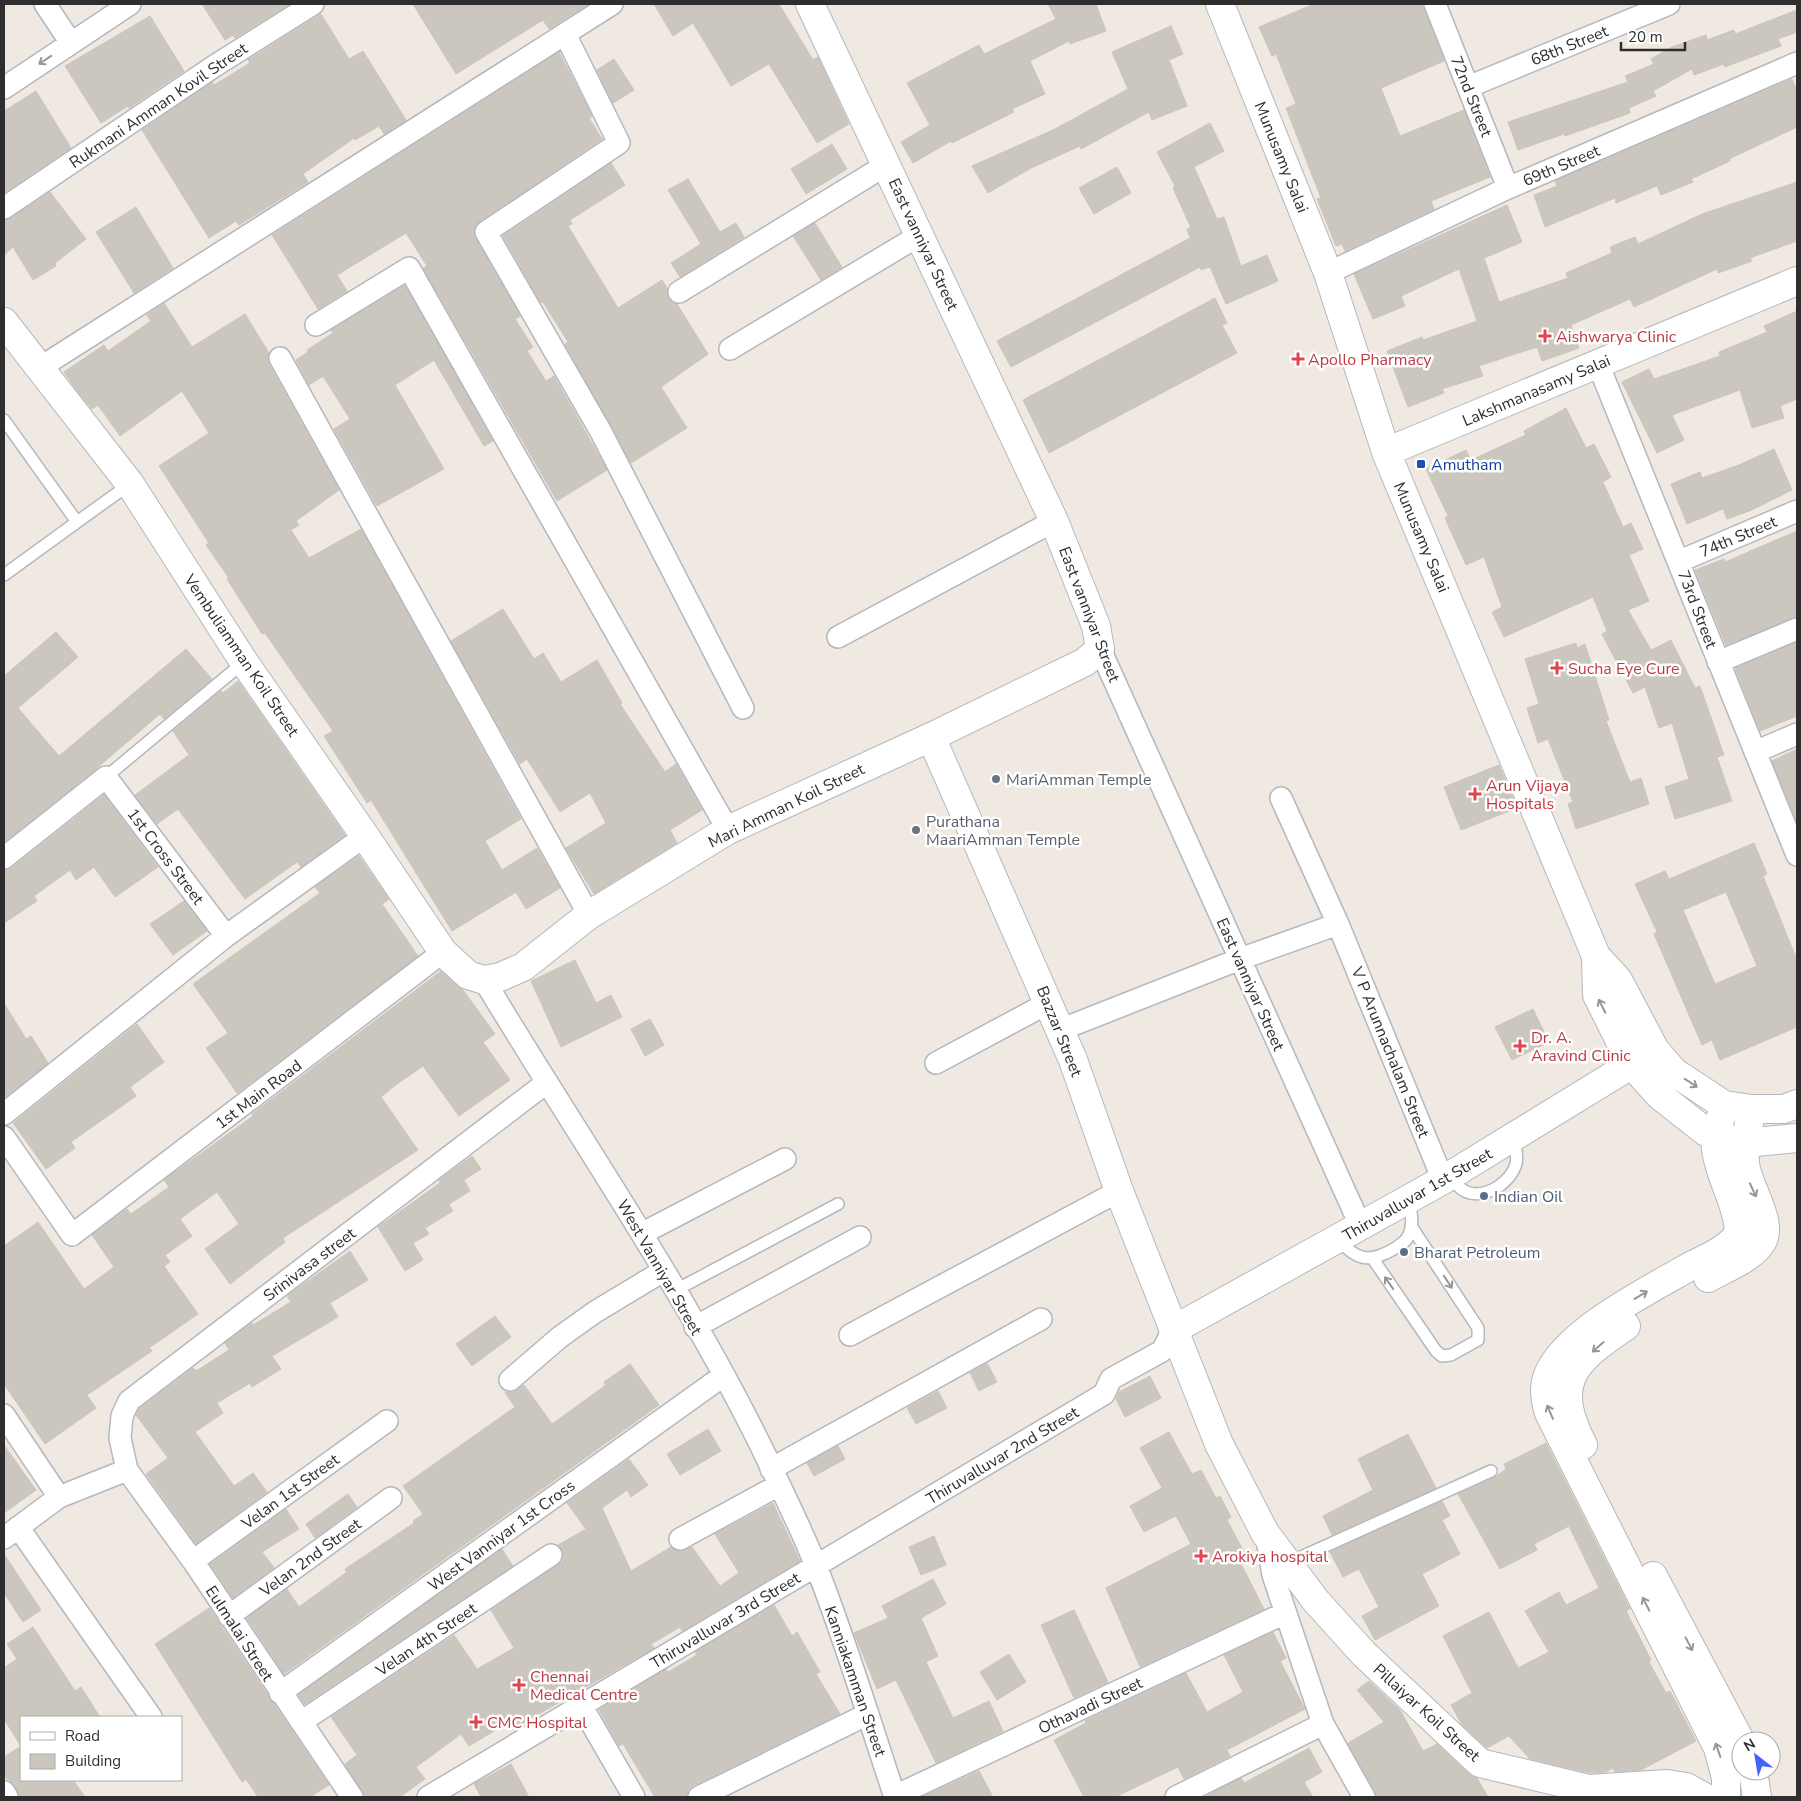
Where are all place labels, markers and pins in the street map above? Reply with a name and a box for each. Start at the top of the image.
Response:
place label: Aishwarya Clinic [1556,326,1677,348]
marker: Aishwarya Clinic [1538,329,1552,343]
place label: Apollo Pharmacy [1308,349,1432,371]
marker: Apollo Pharmacy [1292,353,1304,365]
place label: Amutham [1431,454,1502,476]
marker: Amutham [1415,458,1427,470]
place label: Sucha Eye Cure [1568,658,1680,680]
marker: Sucha Eye Cure [1550,661,1564,675]
place label: MariAmman Temple [1006,769,1151,791]
marker: MariAmman Temple [990,773,1002,785]
place label: Arun Vijaya Hospitals [1486,775,1569,815]
marker: Arun Vijaya Hospitals [1468,787,1482,801]
place label: Purathana MaariAmman Temple [926,811,1080,851]
marker: Purathana MaariAmman Temple [910,824,922,836]
place label: Dr. A. Aravind Clinic [1531,1027,1631,1067]
marker: Dr. A. Aravind Clinic [1513,1039,1527,1053]
place label: Indian Oil [1494,1186,1563,1208]
marker: Indian Oil [1478,1190,1490,1202]
place label: Bharat Petroleum [1414,1242,1540,1264]
marker: Bharat Petroleum [1398,1246,1410,1258]
place label: Arokiya hospital [1212,1546,1328,1568]
marker: Arokiya hospital [1194,1549,1208,1563]
place label: Chennai Medical Centre [530,1666,637,1706]
marker: Chennai Medical Centre [512,1678,526,1692]
place label: CMC Hospital [487,1712,587,1734]
marker: CMC Hospital [469,1715,483,1729]

